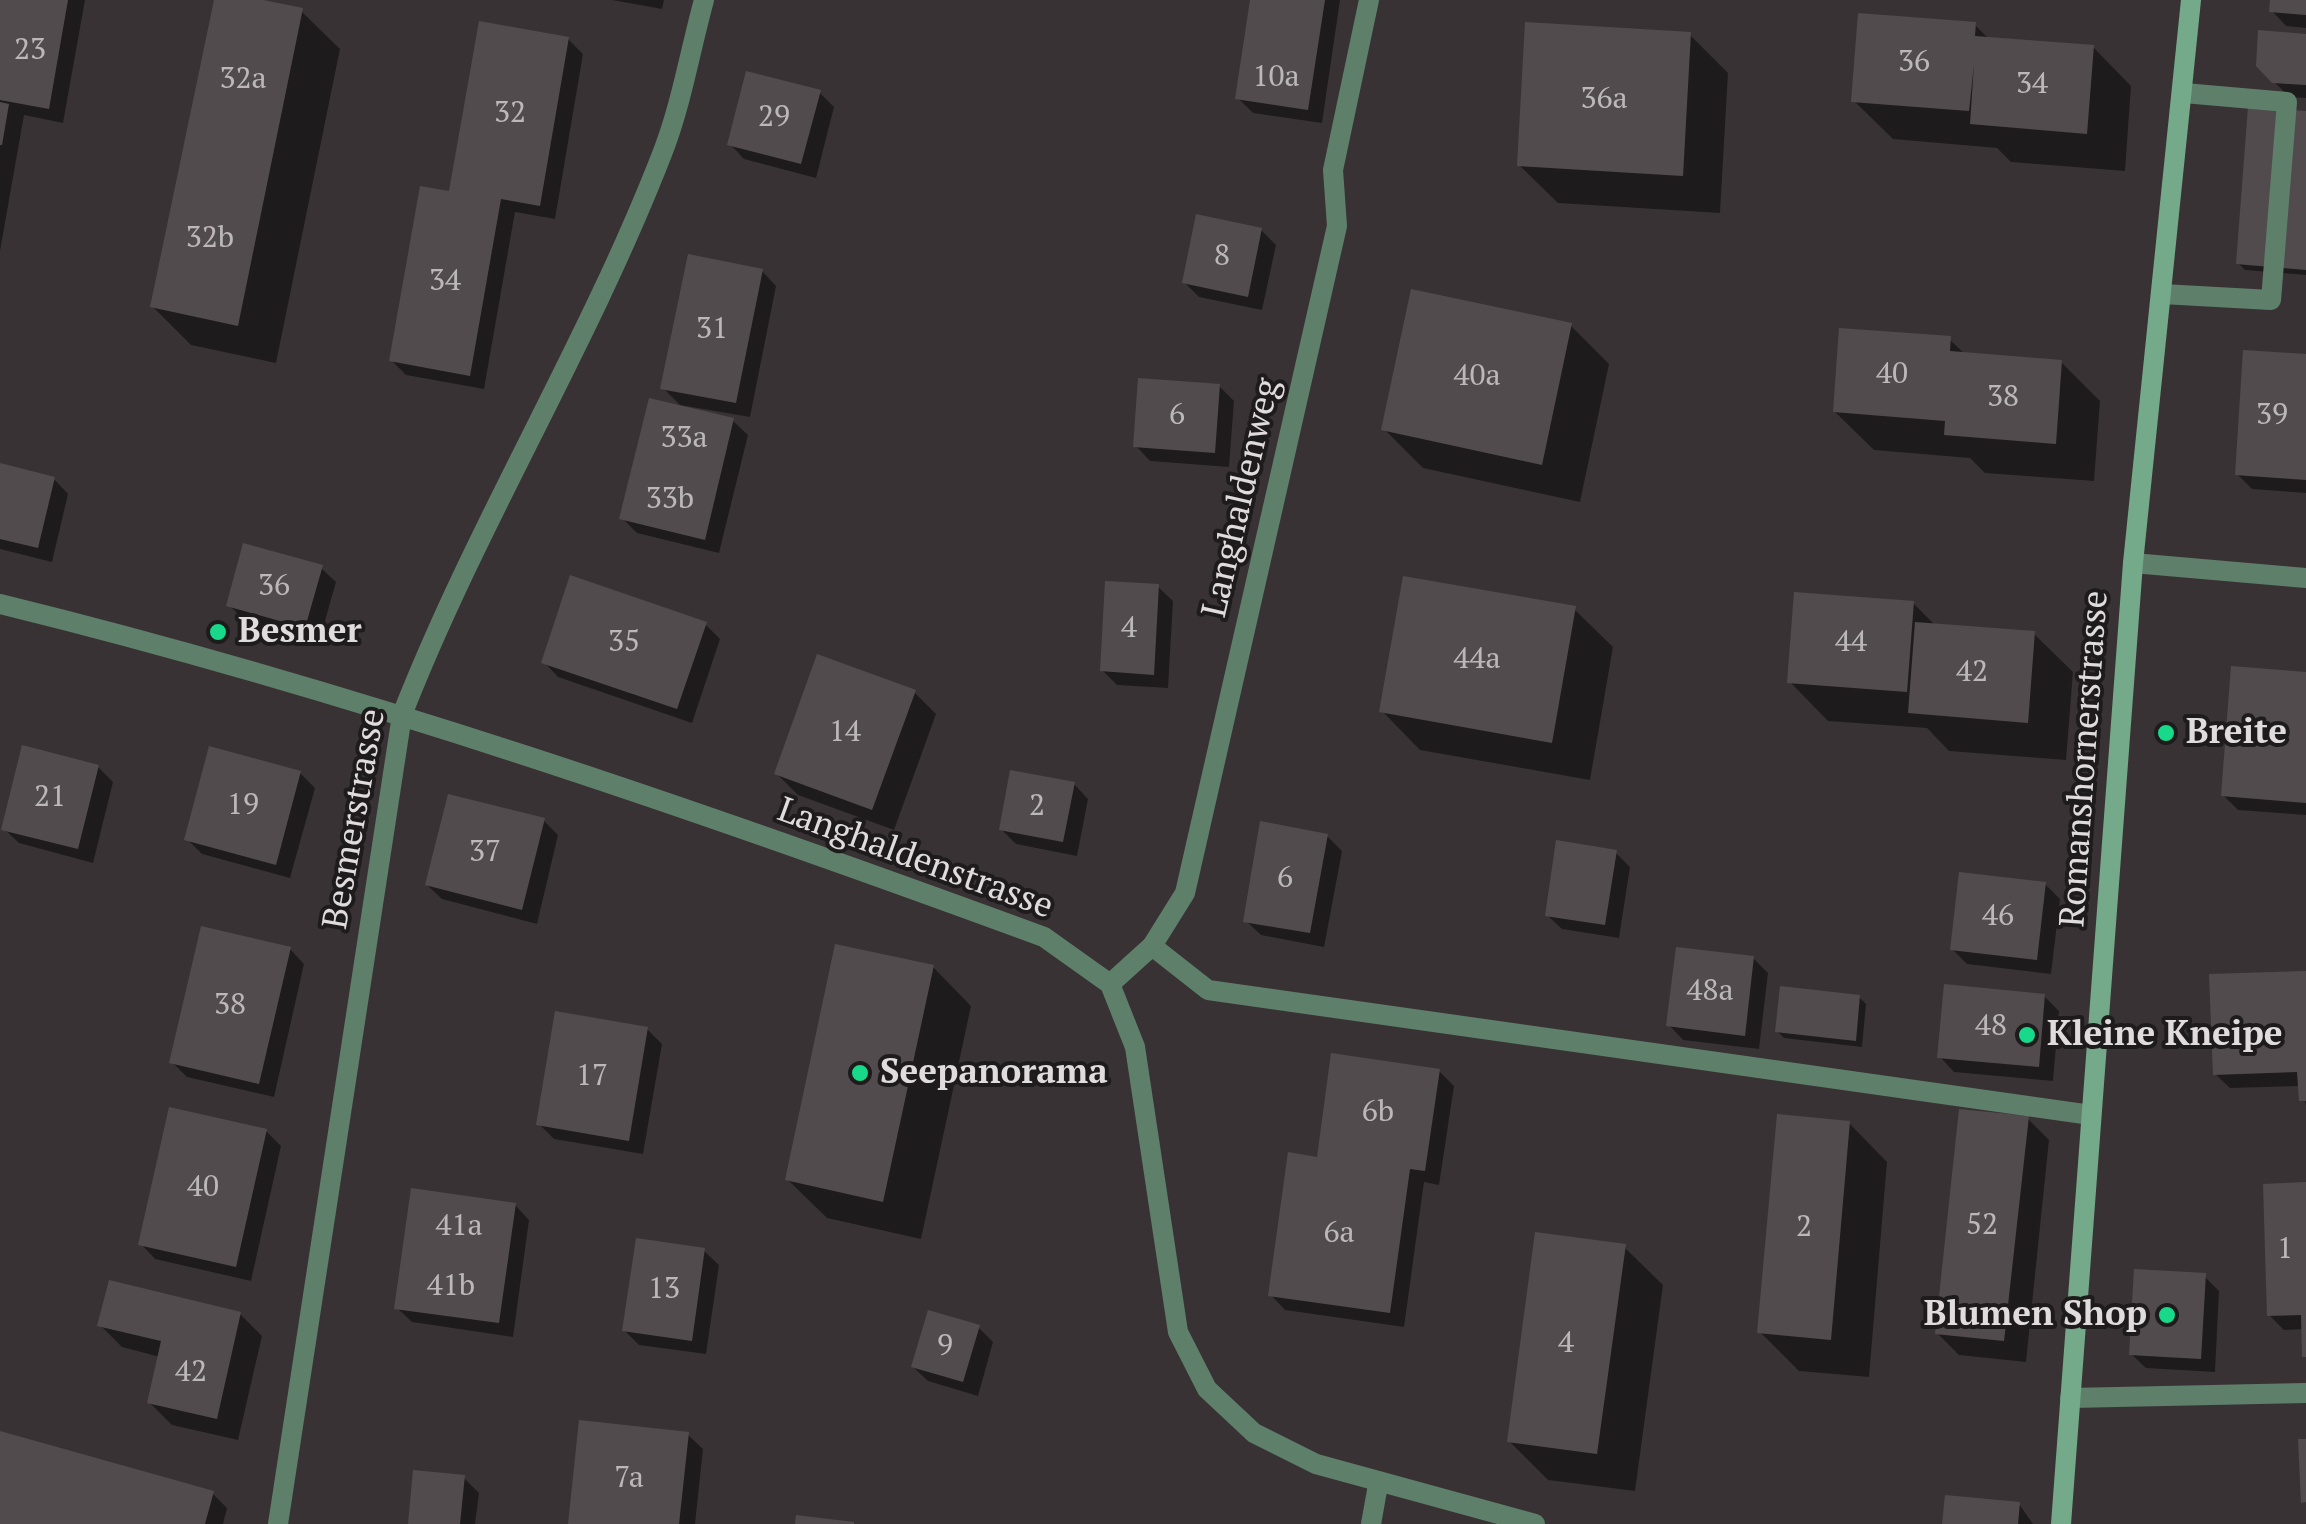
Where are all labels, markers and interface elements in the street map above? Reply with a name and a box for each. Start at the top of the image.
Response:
house number: 23 [14,32,46,68]
house number: 36 [1898,44,1930,80]
house number: 10a [1252,59,1300,95]
house number: 32a [219,61,267,97]
house number: 34 [2016,66,2048,102]
house number: 36a [1580,81,1628,117]
house number: 32 [494,95,526,131]
house number: 29 [758,99,790,135]
house number: 32b [186,220,234,256]
house number: 8 [1214,238,1230,274]
house number: 34 [429,263,461,299]
house number: 31 [696,311,728,347]
house number: 40 [1876,356,1908,392]
house number: 40a [1453,358,1501,394]
street label: Langhaldenweg [1194,375,1290,621]
house number: 38 [1987,379,2019,415]
house number: 6 [1169,397,1185,433]
house number: 39 [2256,397,2288,433]
house number: 33a [660,420,708,456]
house number: 33b [646,481,694,517]
house number: 36 [258,568,290,604]
street label: Romanshornerstrasse [2052,589,2118,929]
house number: 4 [1121,610,1137,646]
place label: Besmer [238,611,362,653]
marker: Besmer [207,621,229,643]
house number: 35 [608,624,640,660]
house number: 44 [1835,624,1867,660]
house number: 44a [1453,641,1501,677]
house number: 42 [1956,654,1988,690]
street label: Besmerstrasse [315,706,395,932]
place label: Breite [2186,712,2287,754]
house number: 14 [829,714,861,750]
marker: Breite [2155,722,2177,744]
house number: 21 [34,779,66,815]
house number: 19 [227,787,259,823]
house number: 2 [1029,788,1045,824]
street label: Langhaldenstrasse [772,790,1058,928]
house number: 37 [469,834,501,870]
house number: 6 [1277,860,1293,896]
house number: 46 [1982,898,2014,934]
house number: 48a [1686,973,1734,1009]
house number: 38 [214,987,246,1023]
house number: 48 [1975,1008,2007,1044]
place label: Kleine Kneipe [2047,1014,2283,1056]
marker: Kleine Kneipe [2016,1024,2038,1046]
place label: Seepanorama [880,1052,1108,1094]
house number: 17 [576,1058,608,1094]
marker: Seepanorama [849,1062,871,1084]
house number: 6b [1362,1094,1394,1130]
house number: 40 [187,1169,219,1205]
house number: 52 [1966,1207,1998,1243]
house number: 41a [435,1208,483,1244]
house number: 2 [1796,1209,1812,1245]
house number: 6a [1323,1215,1355,1251]
house number: 1 [2277,1231,2293,1267]
house number: 41b [427,1268,475,1304]
house number: 13 [648,1271,680,1307]
place label: Blumen Shop [1924,1294,2147,1336]
marker: Blumen Shop [2156,1304,2178,1326]
house number: 4 [1558,1325,1574,1361]
house number: 9 [937,1328,953,1364]
house number: 42 [175,1354,207,1390]
house number: 7a [614,1460,644,1496]

